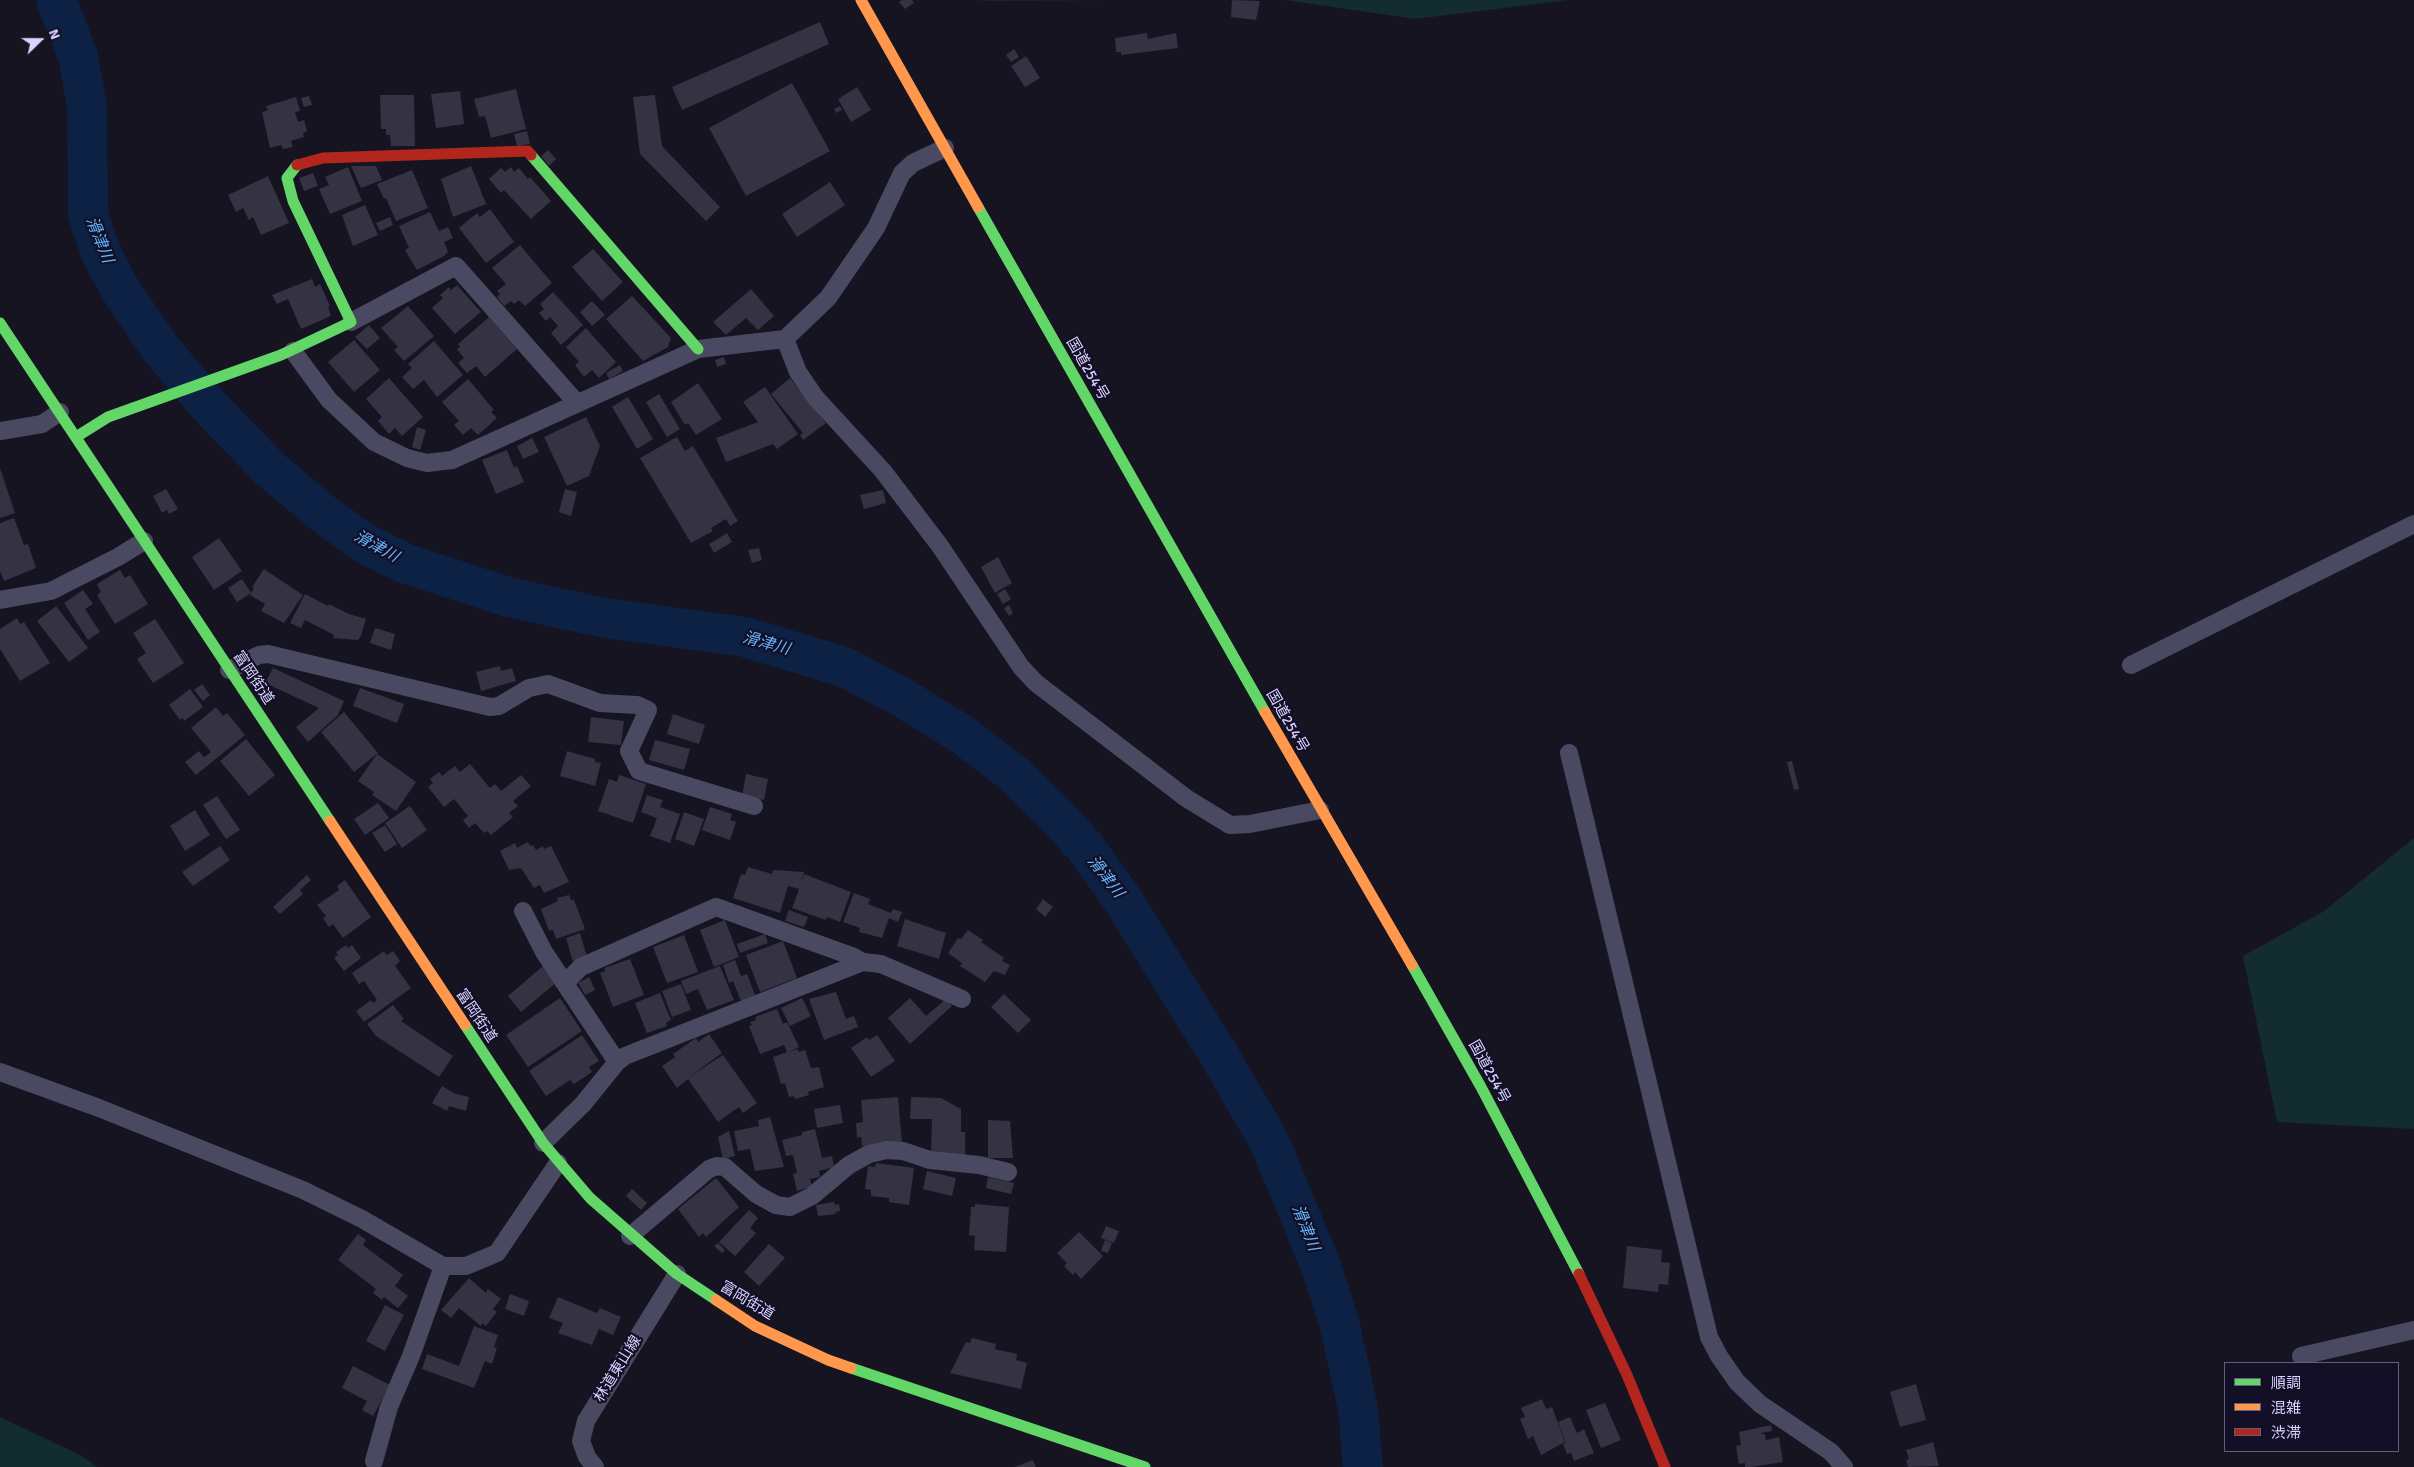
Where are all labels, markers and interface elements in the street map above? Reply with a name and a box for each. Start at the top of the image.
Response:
north arrow [15,15,65,65]
text: N [45,26,64,42]
water label: 滑津川 [81,214,117,266]
street label: 国道254号 [1062,334,1112,404]
water label: 滑津川 [350,527,402,567]
water label: 滑津川 [740,629,792,659]
street label: 富岡街道 [229,648,277,708]
street label: 国道254号 [1262,686,1312,756]
water label: 滑津川 [1083,852,1127,902]
street label: 富岡街道 [452,986,500,1046]
street label: 国道254号 [1464,1037,1514,1107]
water label: 滑津川 [1287,1202,1323,1254]
street label: 富岡街道 [717,1278,777,1324]
street label: 林道東山線 [590,1332,646,1406]
legend [2224,1362,2399,1452]
text: 順調 [2271,1374,2301,1392]
text: 混雑 [2271,1399,2301,1417]
text: 渋滞 [2271,1424,2301,1442]

